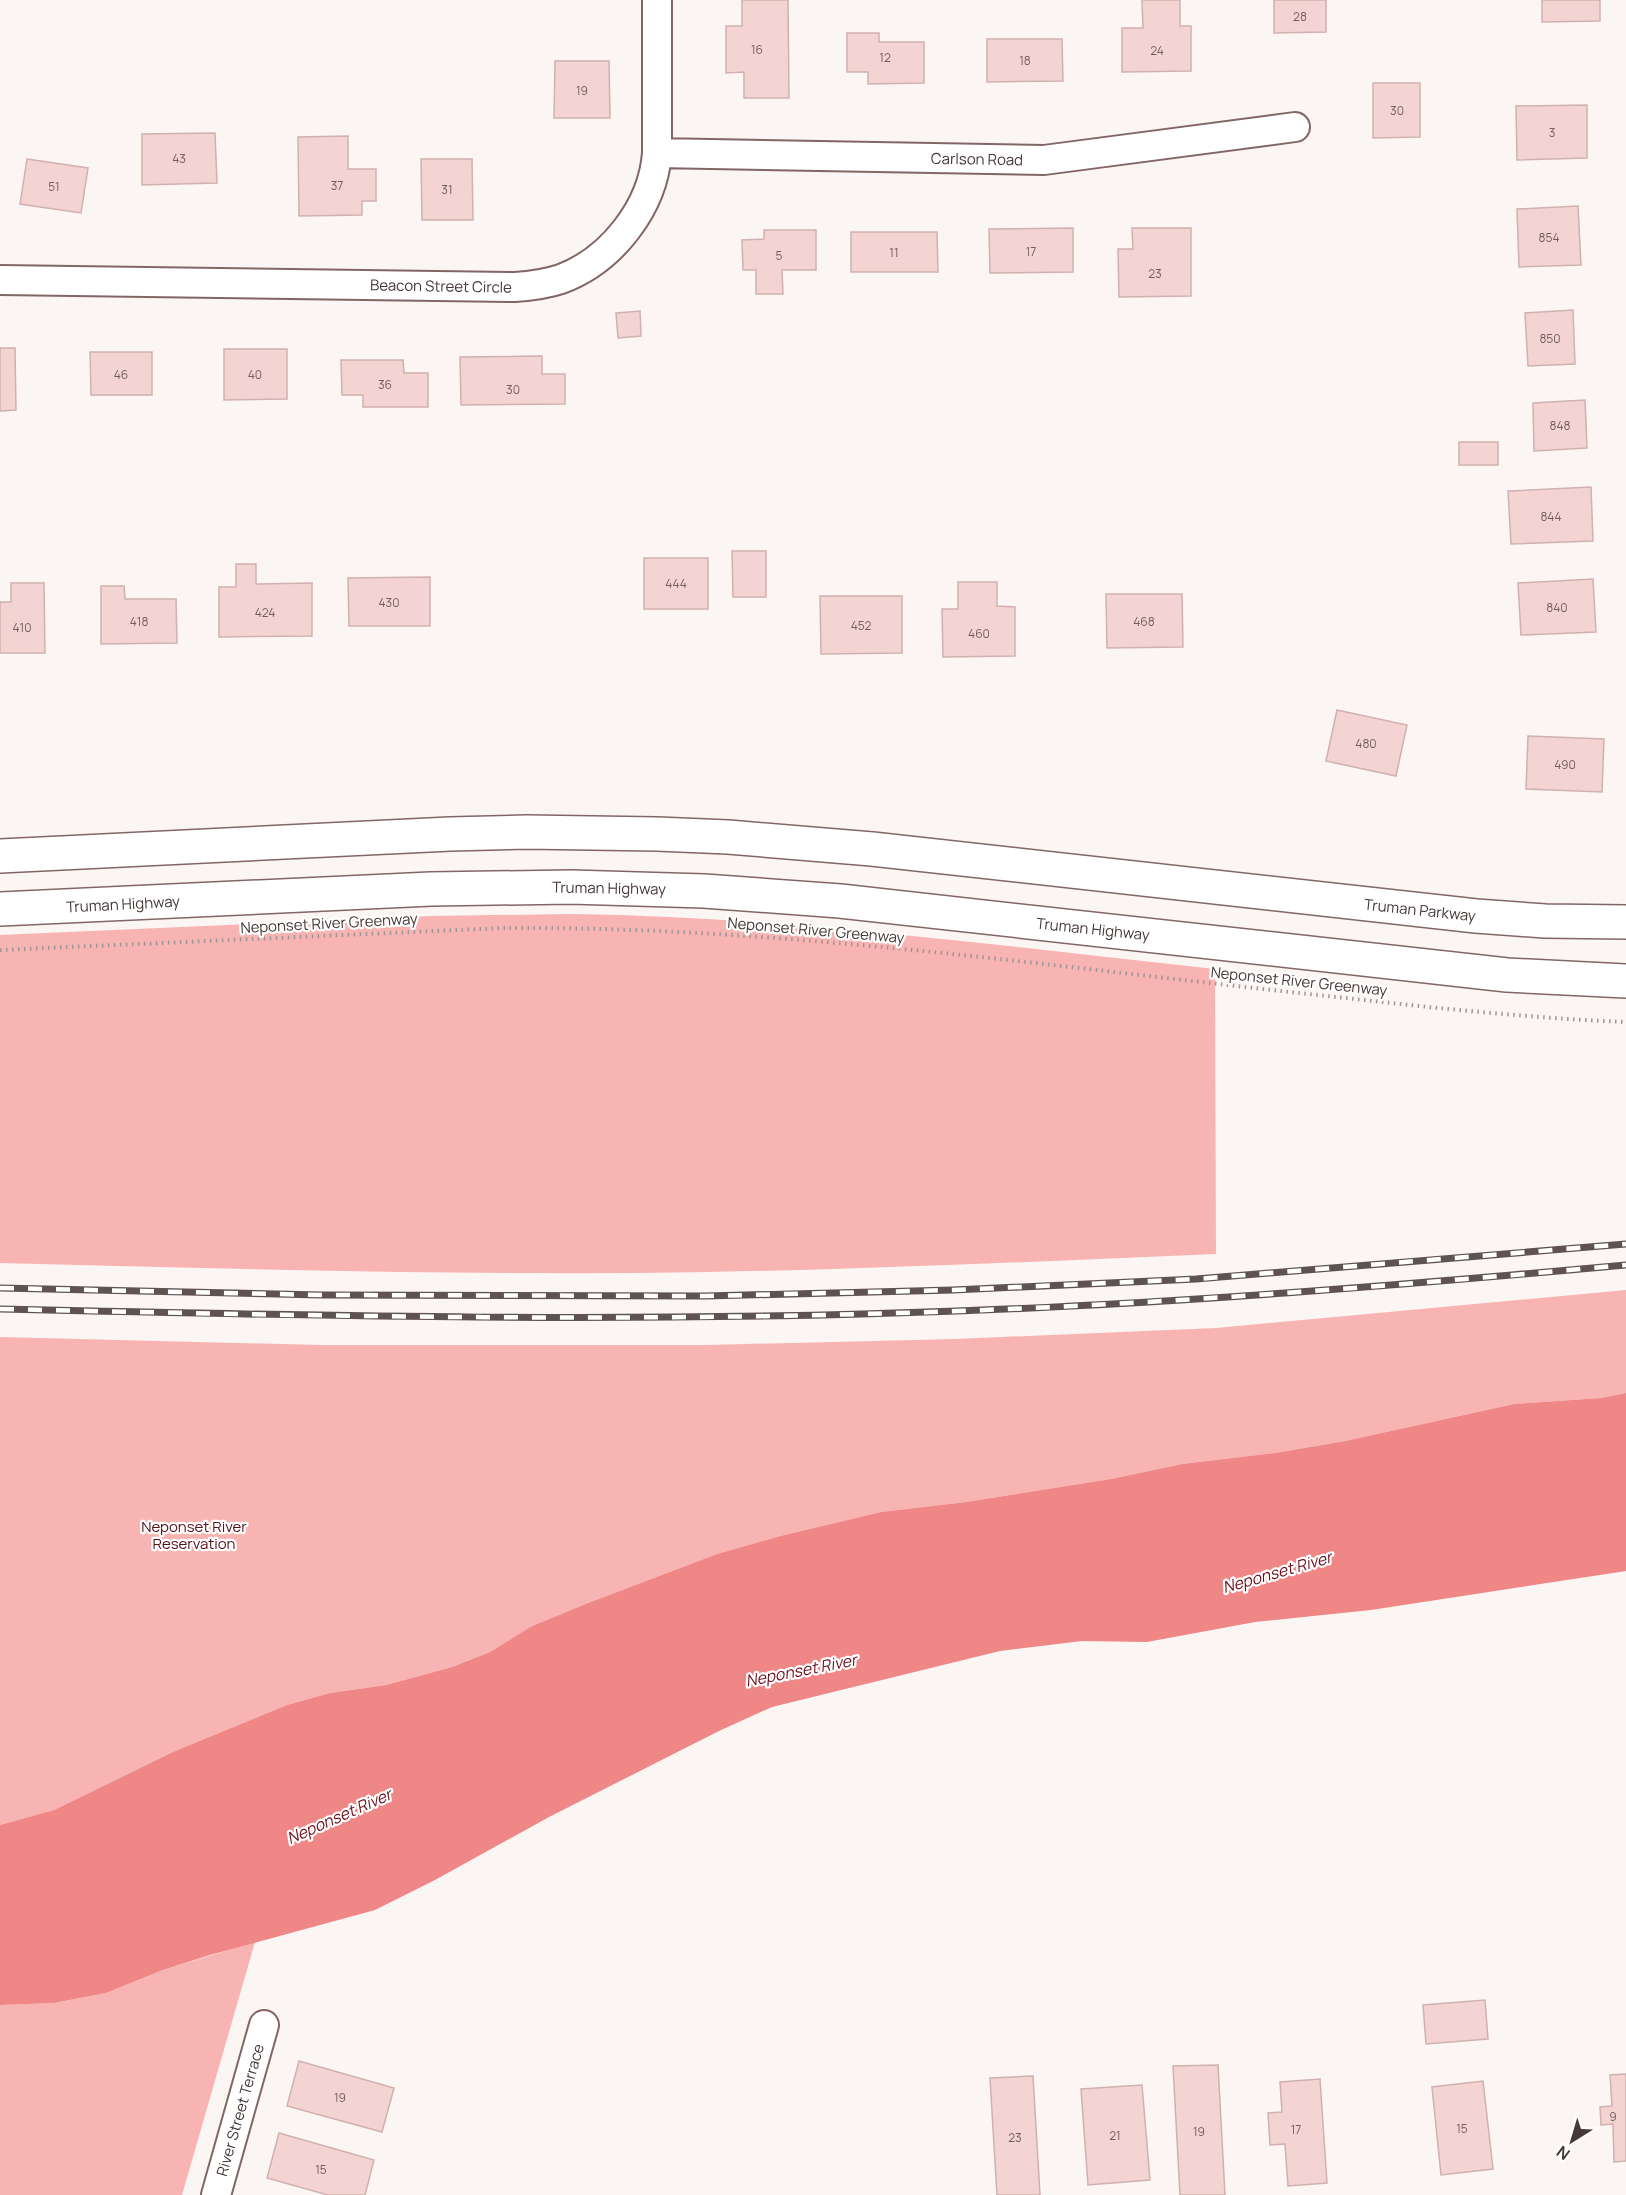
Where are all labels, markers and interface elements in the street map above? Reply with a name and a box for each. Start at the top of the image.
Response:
house number: 28 [1293,8,1307,25]
house number: 16 [751,41,763,58]
house number: 24 [1150,42,1164,59]
house number: 12 [879,49,891,66]
house number: 18 [1019,52,1031,69]
house number: 19 [576,82,588,99]
house number: 30 [1390,102,1404,119]
house number: 3 [1549,124,1555,141]
street label: Carlson Road [931,148,1023,170]
house number: 43 [172,150,186,167]
house number: 37 [331,177,343,194]
house number: 51 [48,178,60,195]
house number: 31 [441,181,453,198]
house number: 854 [1539,229,1559,246]
house number: 17 [1026,243,1036,260]
house number: 11 [889,244,899,261]
house number: 5 [776,247,783,264]
house number: 23 [1148,265,1162,282]
street label: Beacon Street Circle [370,274,512,298]
house number: 850 [1539,330,1561,347]
house number: 46 [114,366,128,383]
house number: 40 [248,366,262,383]
house number: 36 [378,376,392,393]
house number: 30 [506,381,520,398]
house number: 848 [1549,417,1571,434]
house number: 844 [1540,508,1562,525]
house number: 444 [665,575,687,592]
house number: 430 [378,594,400,611]
house number: 840 [1546,599,1568,616]
house number: 424 [255,604,275,621]
house number: 418 [130,613,148,630]
house number: 468 [1133,613,1155,630]
house number: 452 [851,617,871,634]
house number: 410 [12,619,32,636]
house number: 460 [968,625,990,642]
house number: 480 [1355,735,1377,752]
house number: 490 [1554,756,1576,773]
street label: Truman Highway [552,877,666,899]
street label: Truman Highway [66,891,180,917]
street label: Truman Parkway [1363,894,1477,926]
street label: Neponset River Greenway [240,908,418,938]
street label: Neponset River Greenway [727,912,905,948]
street label: Truman Highway [1035,913,1151,945]
street label: Neponset River Greenway [1210,961,1388,1001]
park label: Neponset River Reservation [141,1516,247,1554]
water label: Neponset River [1220,1545,1336,1598]
water label: Neponset River [744,1648,861,1692]
water label: Neponset River [283,1782,397,1849]
street label: River Street Terrace [211,2041,269,2179]
house number: 19 [334,2089,346,2106]
house number: 9 [1609,2108,1617,2125]
north arrow [1542,2111,1602,2171]
house number: 15 [1456,2120,1468,2137]
house number: 17 [1291,2121,1301,2138]
house number: 19 [1193,2123,1205,2140]
house number: 21 [1109,2127,1121,2144]
house number: 23 [1008,2129,1022,2146]
text: N [1552,2141,1574,2165]
house number: 15 [315,2161,327,2178]

